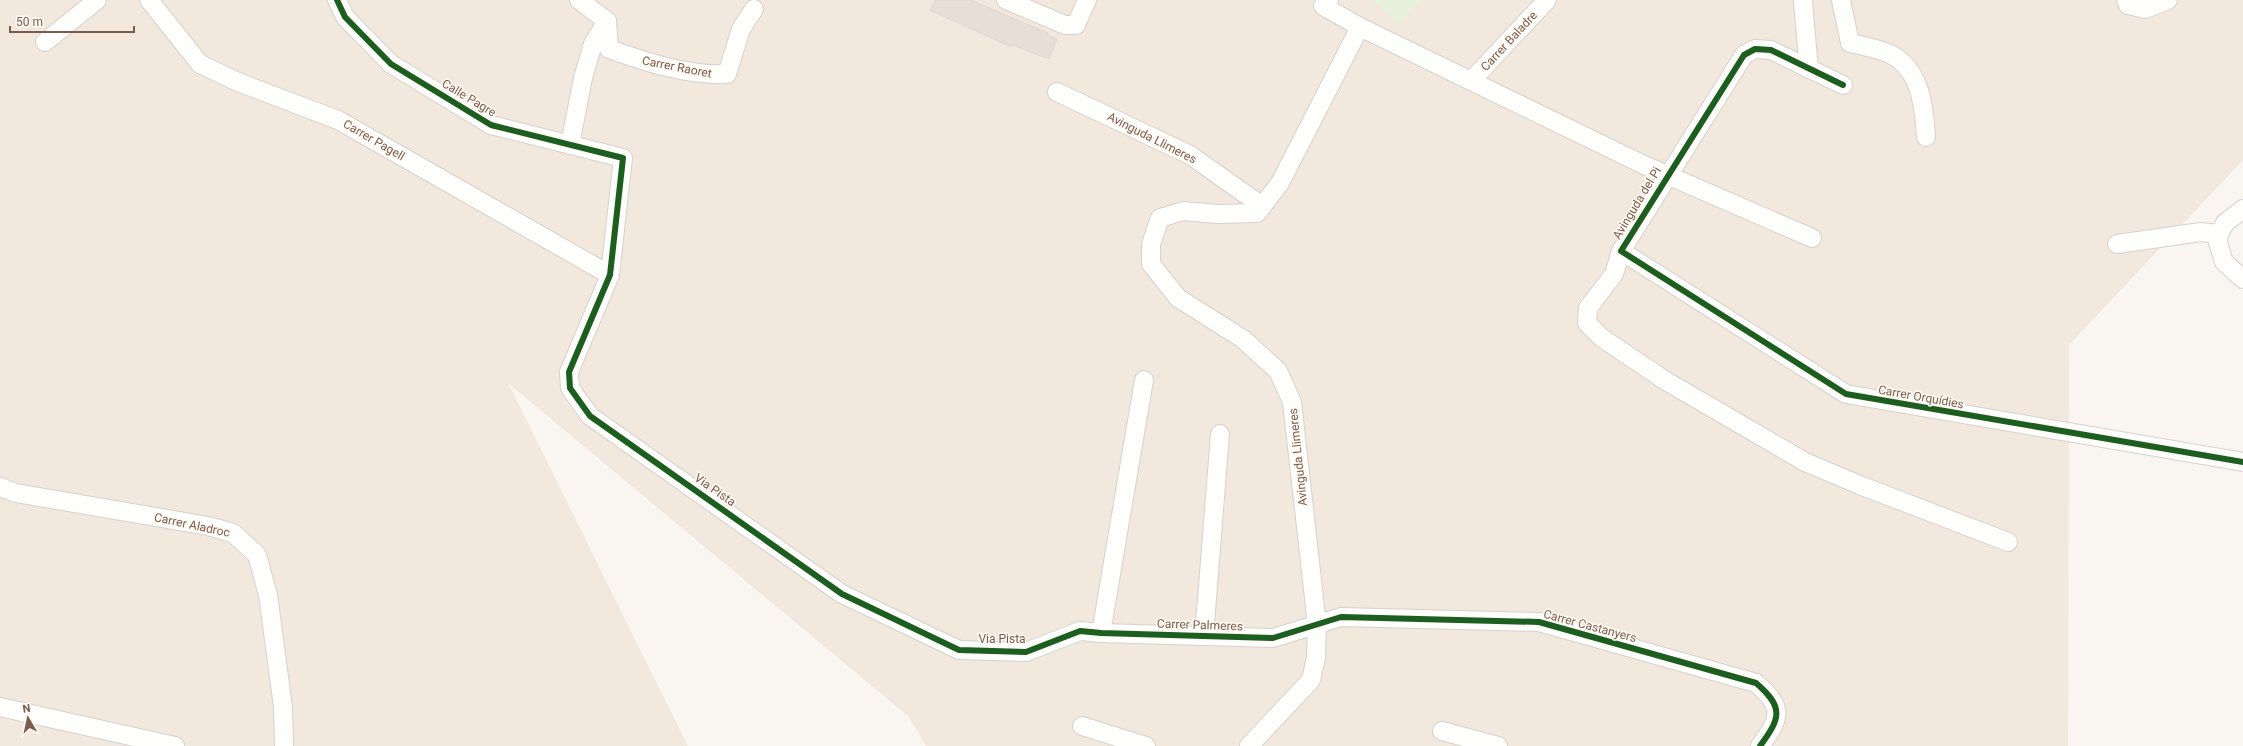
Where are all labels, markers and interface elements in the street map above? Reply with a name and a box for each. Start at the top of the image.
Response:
scale bar [10,8,134,34]
street label: Carrer Baladre [1478,8,1540,74]
text: 50 m [16,15,43,29]
street label: Carrer Raoret [641,53,713,81]
street label: Calle Pagre [439,76,499,120]
street label: Avinguda Llimeres [1105,109,1199,167]
street label: Carrer Pagell [341,117,407,163]
street label: Avinguda del Pi [1610,164,1664,242]
street label: Carrer Orquídies [1877,383,1965,411]
street label: Avinguda Llimeres [1286,407,1310,507]
street label: Via Pista [692,471,738,509]
street label: Carrer Aladroc [153,510,231,540]
street label: Carrer Castanyers [1542,607,1638,645]
street label: Carrer Palmeres [1157,617,1243,633]
street label: Via Pista [978,632,1026,646]
north arrow [8,698,48,738]
text: N [22,702,32,716]

